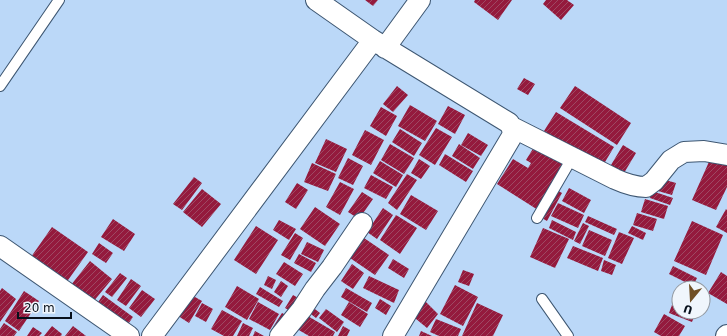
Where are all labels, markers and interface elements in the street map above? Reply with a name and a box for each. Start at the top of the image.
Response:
north arrow [671,280,711,320]
scale bar [18,294,71,320]
text: 20 m [24,301,55,315]
text: U [682,301,694,317]

